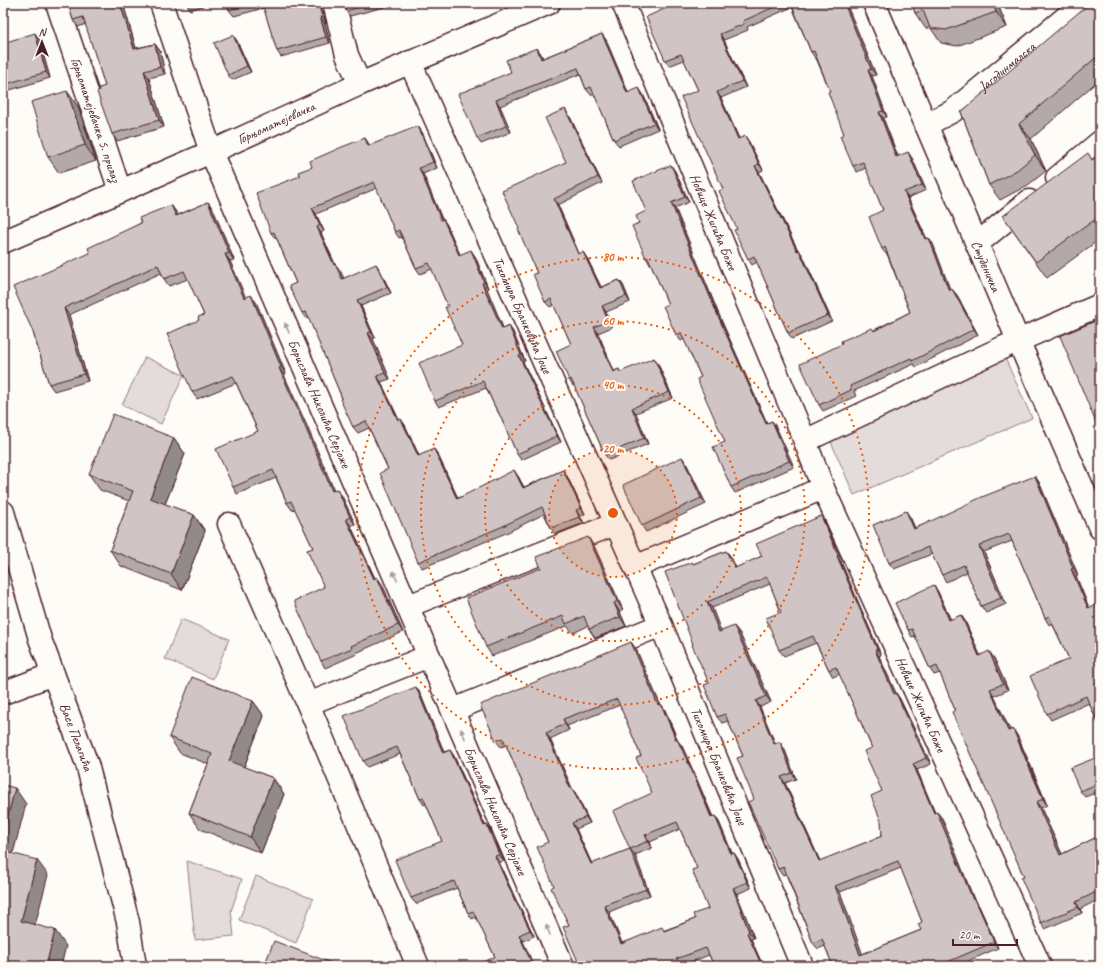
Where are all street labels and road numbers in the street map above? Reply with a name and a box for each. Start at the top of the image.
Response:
street label: Јагодинмалска [974,37,1039,96]
street label: Горњоматејевачка 5. прилаз [67,55,125,185]
street label: Горњоматејевачка [234,97,319,147]
street label: Новице Жигића Боже [686,171,742,274]
street label: Студеничка [968,238,1005,295]
street label: Тихомира Бранковића Јоце [489,254,557,377]
street label: Борислава Николића Серјоже [284,337,355,471]
street label: Новице Жигића Боже [892,654,951,756]
street label: Васе Пелагића [56,701,97,774]
street label: Тихомира Бранковића Јоце [687,705,752,829]
street label: Борислава Николића Серјоже [461,744,532,879]

